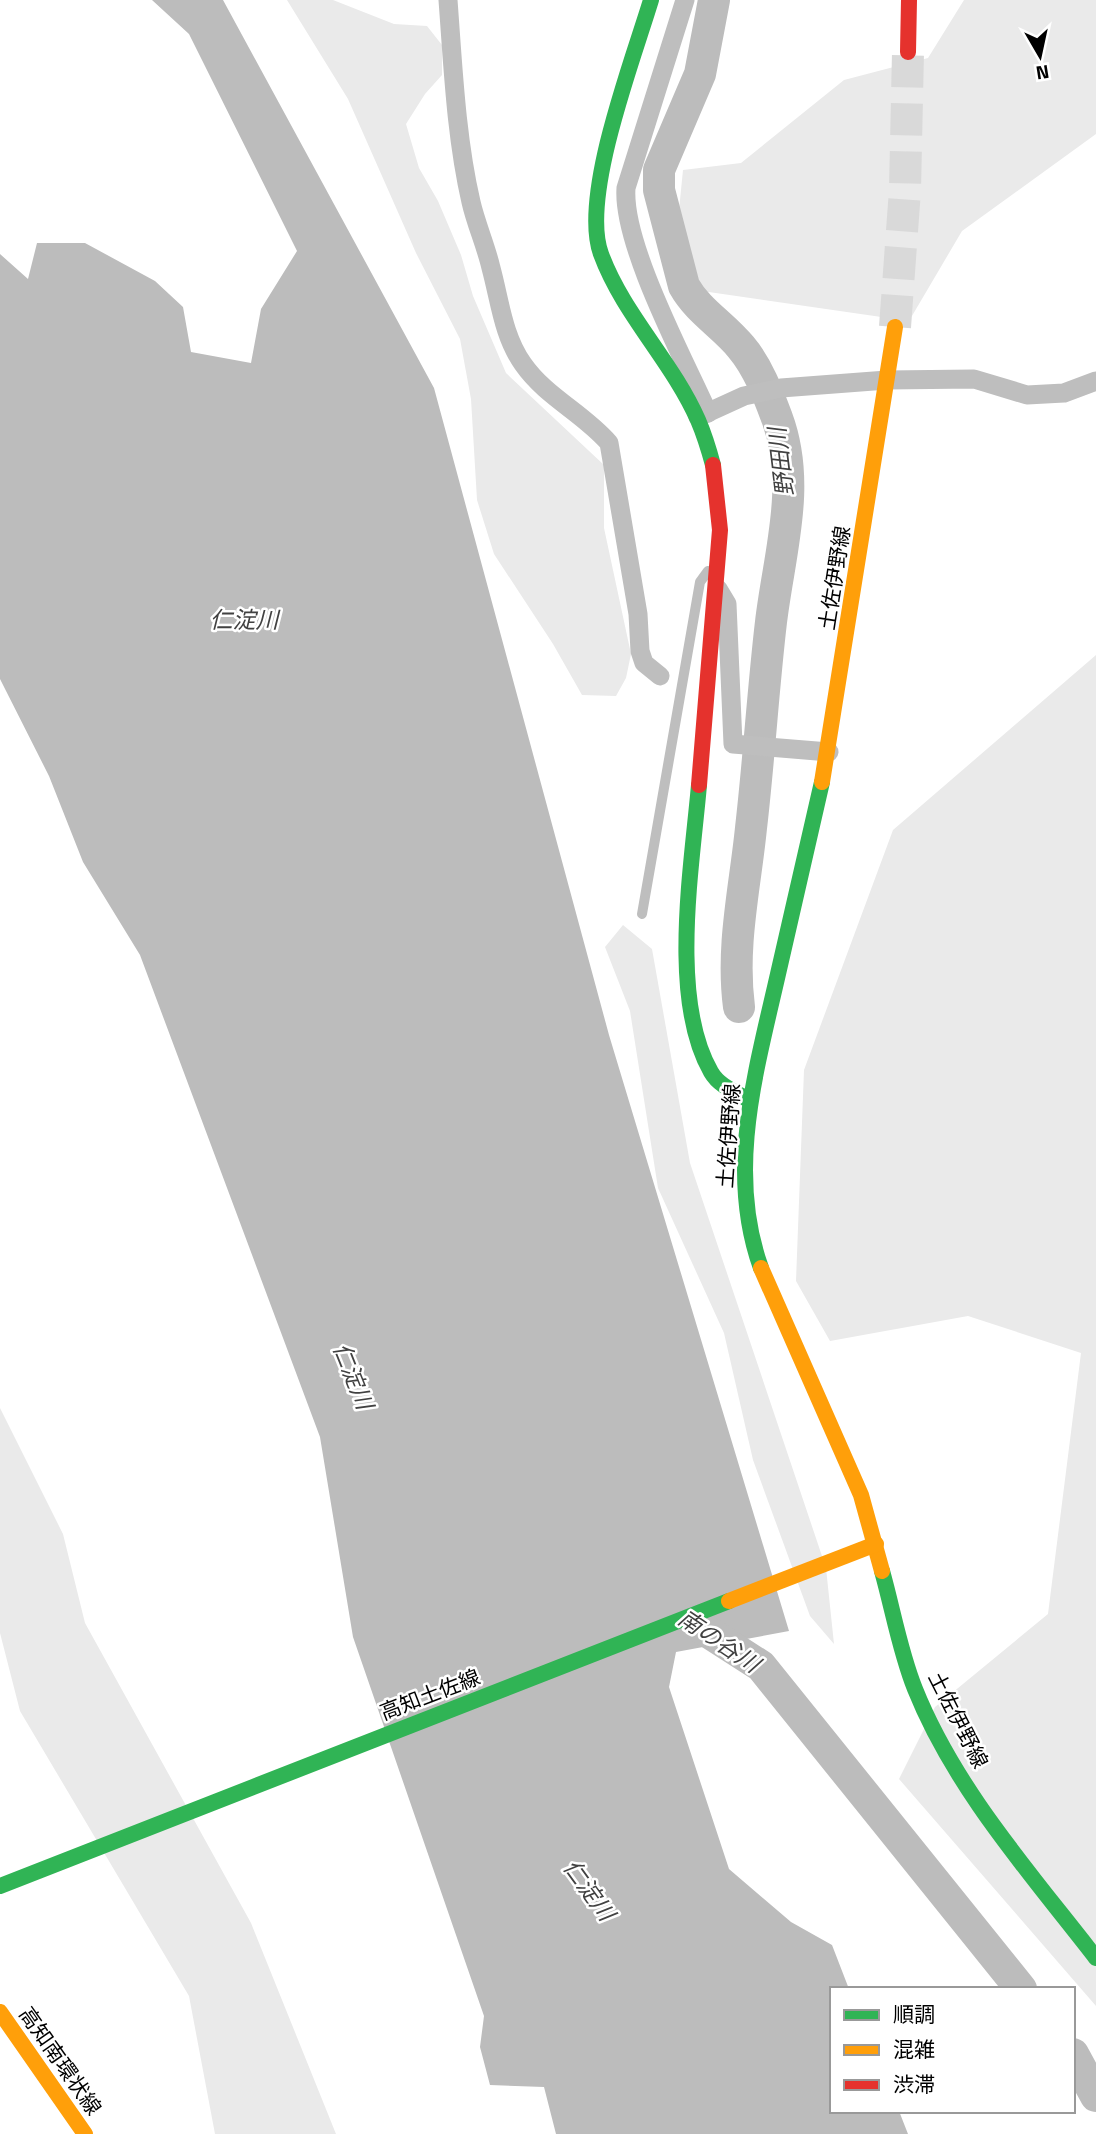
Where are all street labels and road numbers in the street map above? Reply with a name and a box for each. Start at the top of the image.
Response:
street label: 土佐伊野線 [810,523,858,632]
street label: 土佐伊野線 [708,1082,748,1189]
street label: 高知土佐線 [375,1660,484,1728]
street label: 土佐伊野線 [921,1666,997,1774]
street label: 高知南環状線 [12,2000,110,2121]

